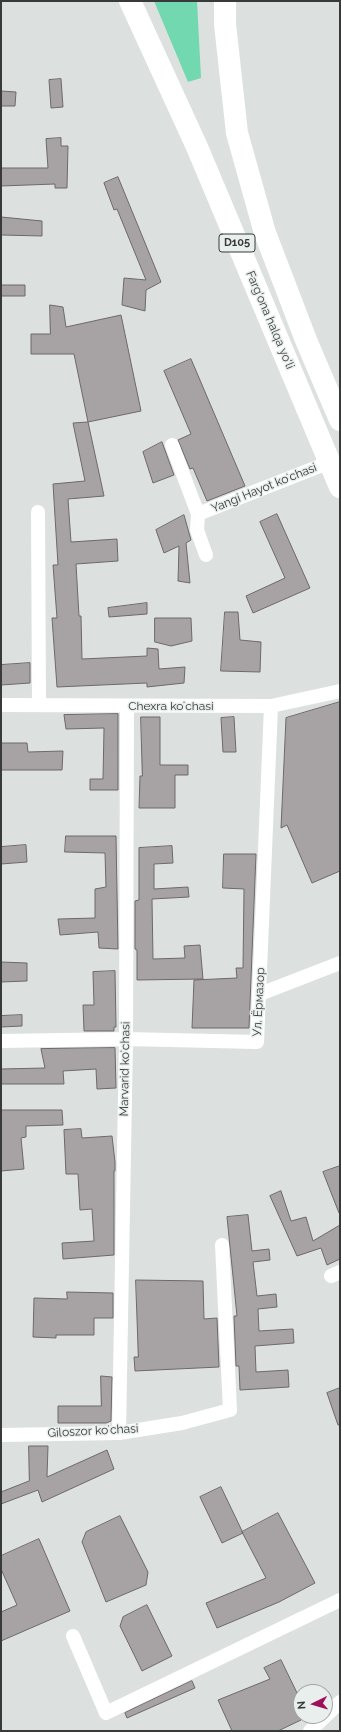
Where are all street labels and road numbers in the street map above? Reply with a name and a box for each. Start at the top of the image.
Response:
road number: D105 [219,234,255,252]
street label: Farg‘ona halqa yo‘li [243,269,297,371]
street label: Yangi Hayot koʻchasi [209,460,319,516]
street label: Chexra koʻchasi [128,699,214,713]
street label: Ул. Ёрмазор [250,967,268,1037]
street label: Marvarid koʻchasi [117,1021,133,1117]
street label: Giloszor koʻchasi [47,1421,139,1441]

